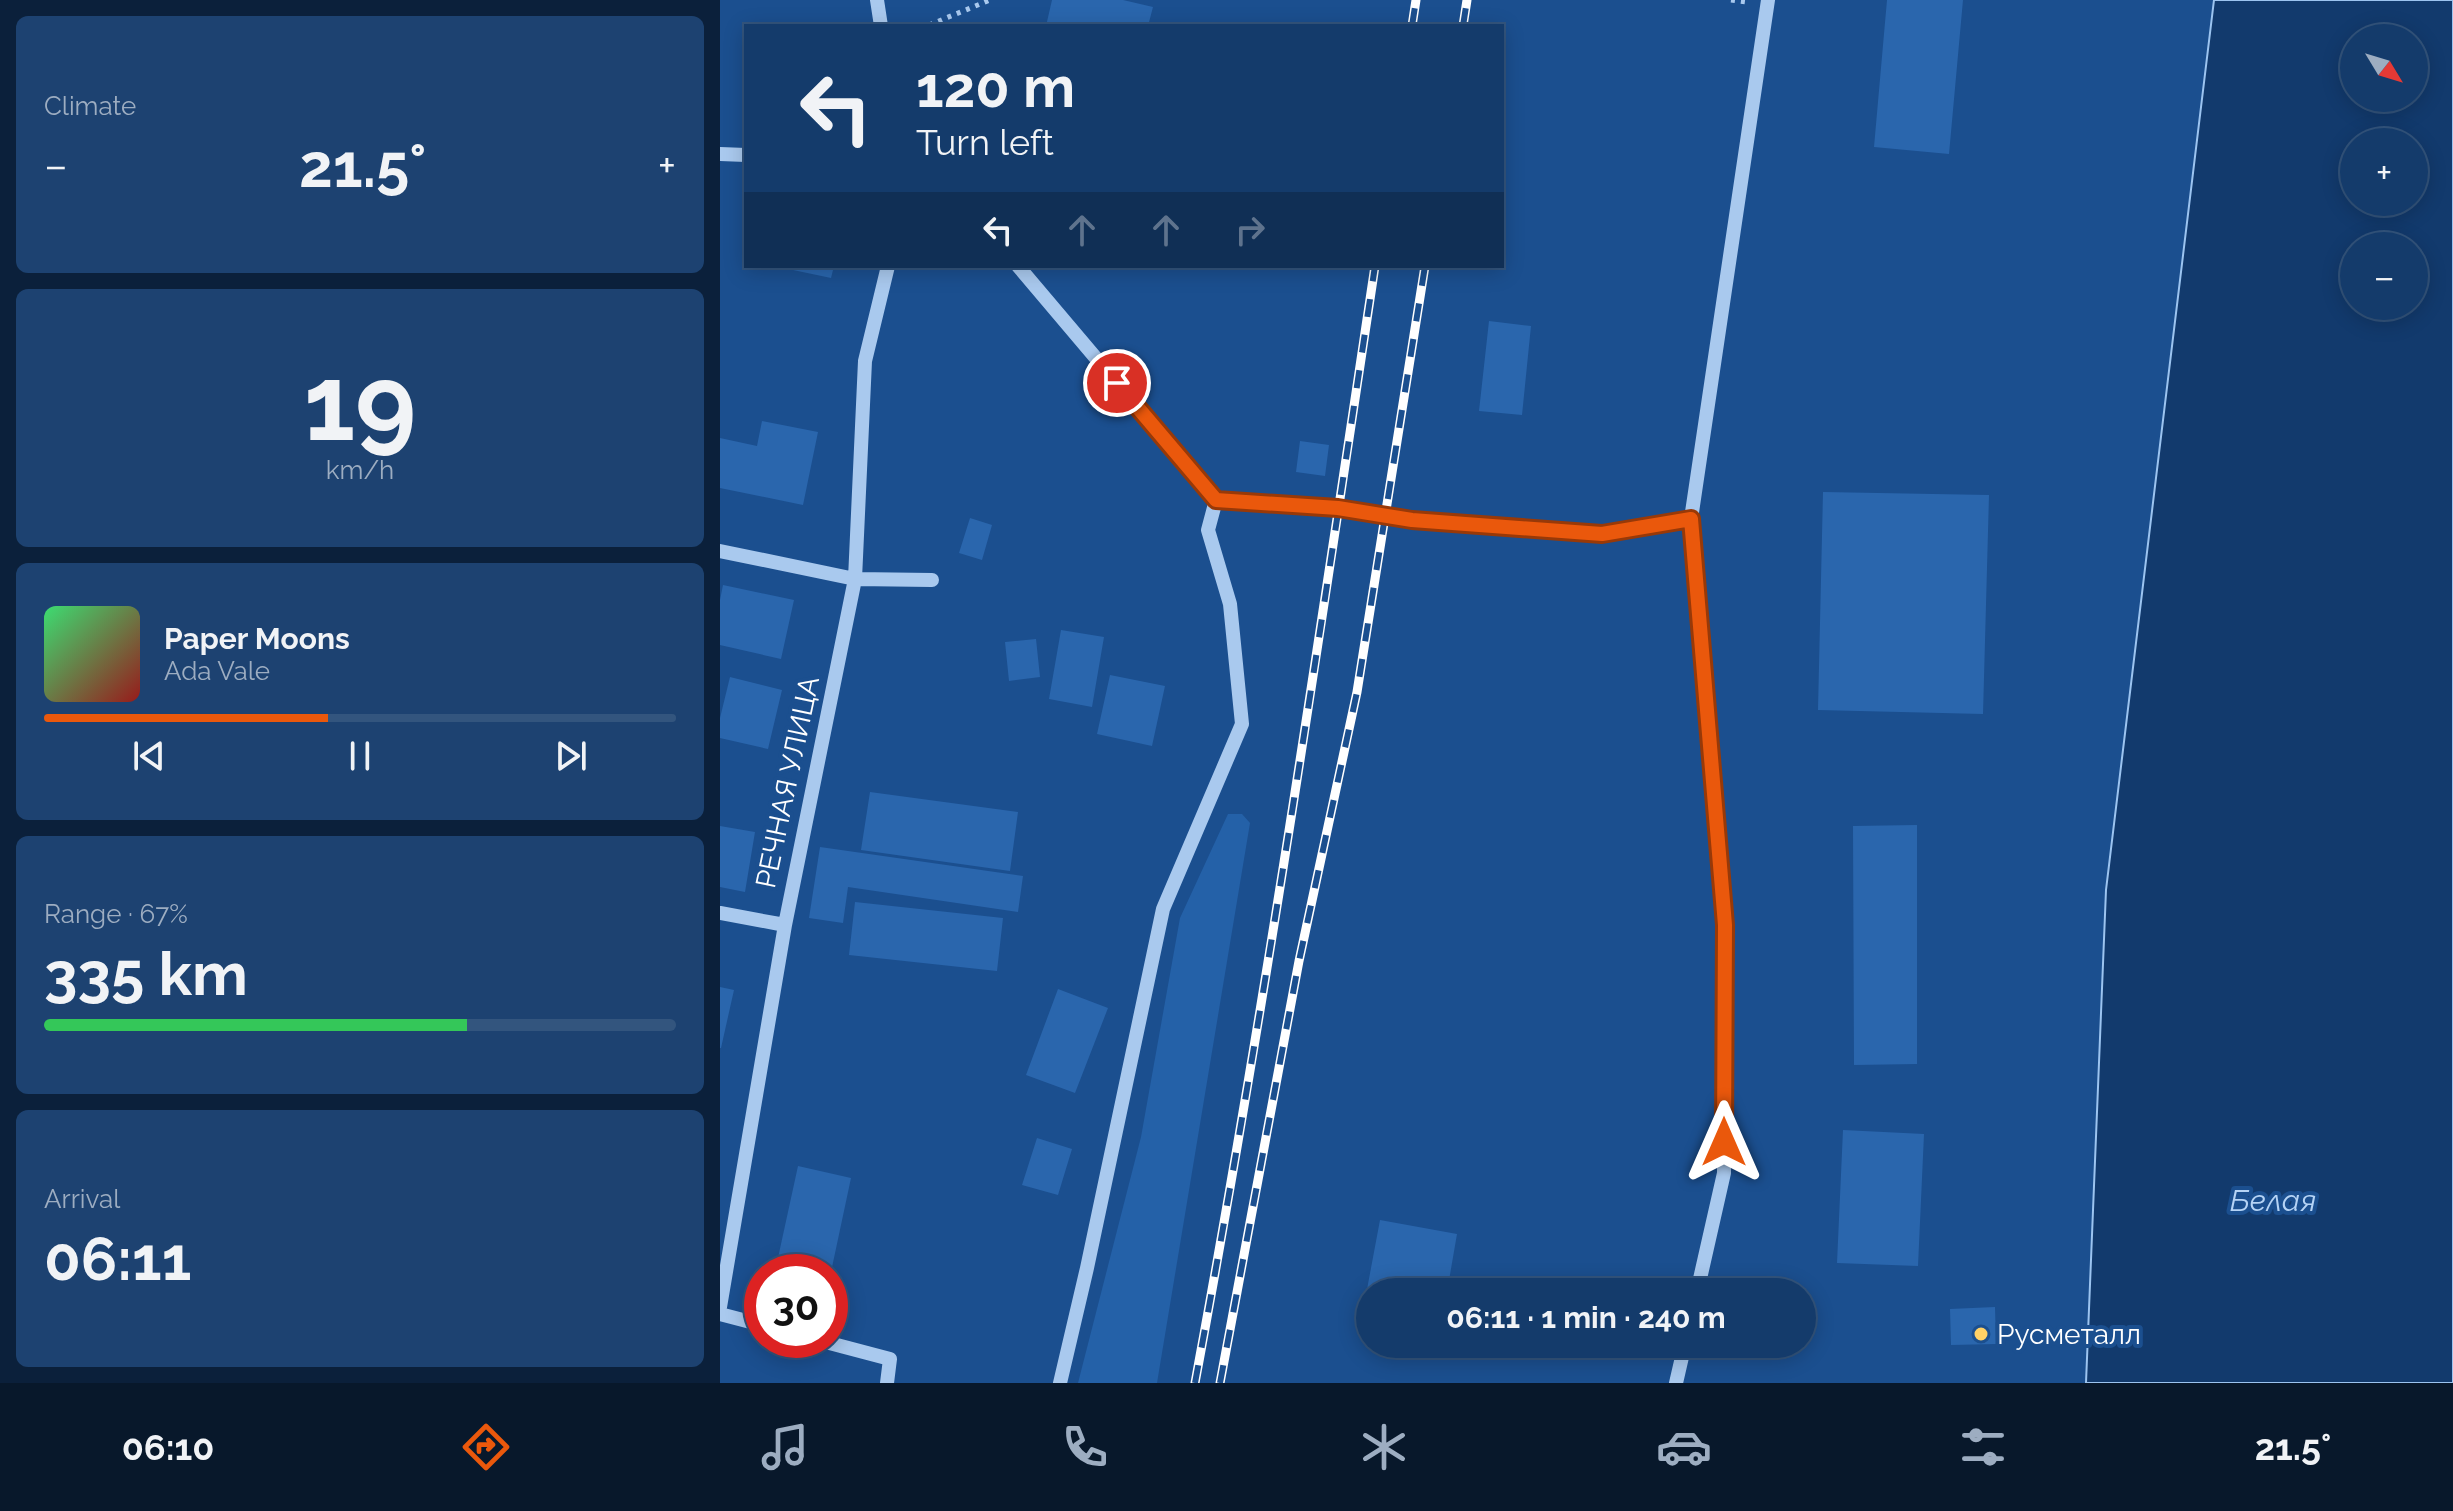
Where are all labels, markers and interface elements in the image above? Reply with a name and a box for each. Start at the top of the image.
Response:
north arrow [2340,24,2428,112]
map controls [2340,24,2428,320]
text: 120 m [916,54,1075,120]
icon: left [784,56,888,160]
text: Climate [44,91,136,121]
text: Turn left [916,121,1054,163]
button: + [2340,128,2428,216]
text: 21.5° [299,131,426,201]
text: − [44,140,68,191]
text: + [658,140,676,191]
icon: left [976,208,1020,252]
icon: ahead [1060,208,1104,252]
icon: ahead [1144,208,1188,252]
icon: right [1228,208,1272,252]
button: − [2340,232,2428,320]
text: 19 [304,342,416,464]
pin [1083,349,1151,417]
icon: arrive [1095,361,1139,405]
text: km/h [326,455,394,485]
text: Paper Moons [164,621,350,656]
text: Ada Vale [164,656,270,686]
street label: РЕЧНАЯ УЛИЦА [749,673,826,891]
icon: previous [127,734,171,778]
icon: pause [338,734,382,778]
icon: next [549,734,593,778]
text: Range · 67% [44,899,188,929]
text: 335 km [44,939,248,1009]
position arrow [1682,1100,1766,1184]
water label: Белая [2230,1183,2316,1218]
text: Arrival [44,1184,120,1214]
text: 06:11 [44,1224,191,1294]
speed limit sign: 30 [744,1254,848,1358]
text: 06:11 · 1 min · 240 m [1446,1300,1726,1335]
place label: Русметалл [1997,1318,2141,1351]
marker: Русметалл [1972,1325,1990,1343]
icon: directions [458,1419,514,1475]
icon: music [757,1419,813,1475]
icon: phone [1057,1419,1113,1475]
icon: climate [1356,1419,1412,1475]
icon: car [1656,1419,1712,1475]
icon: filters [1955,1419,2011,1475]
text: 06:10 [122,1426,214,1468]
text: 21.5° [2255,1426,2331,1468]

